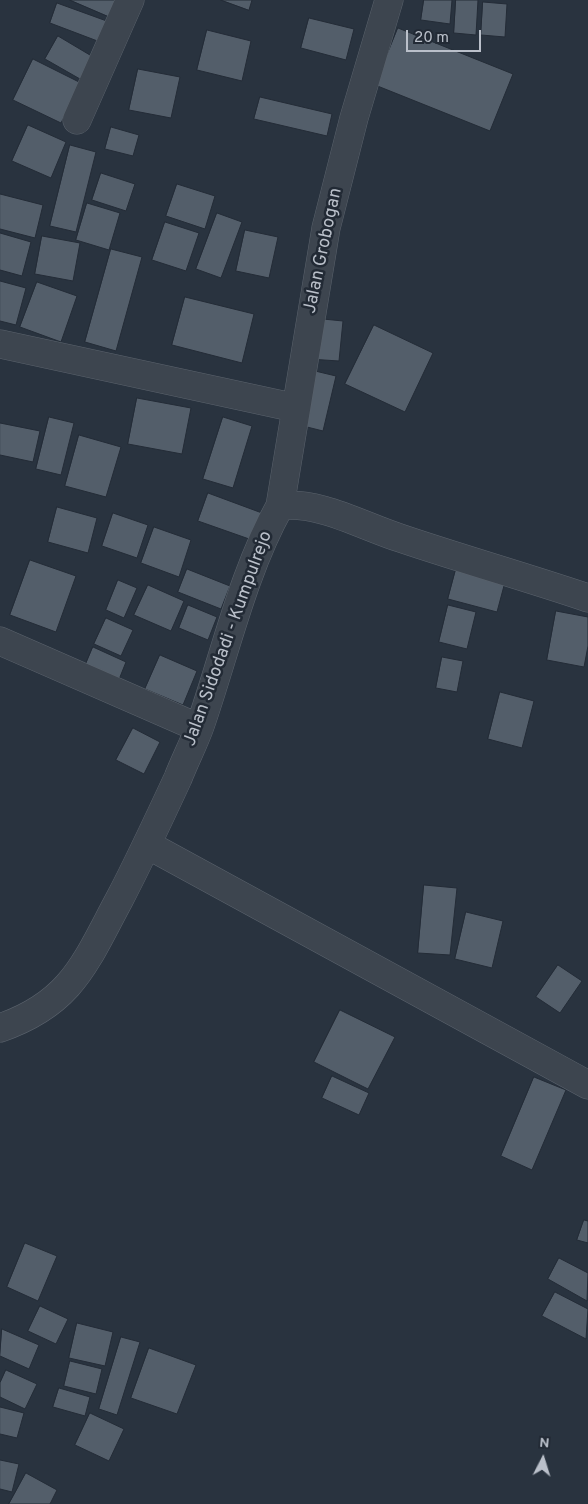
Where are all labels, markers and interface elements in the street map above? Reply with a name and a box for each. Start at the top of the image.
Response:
scale bar [408,20,483,52]
text: 20 m [414,29,449,48]
street label: Jalan Grobogan [300,186,348,316]
street label: Jalan Sidodadi - Kumpulrejo [180,528,278,750]
north arrow [518,1434,568,1484]
text: N [539,1435,550,1452]

